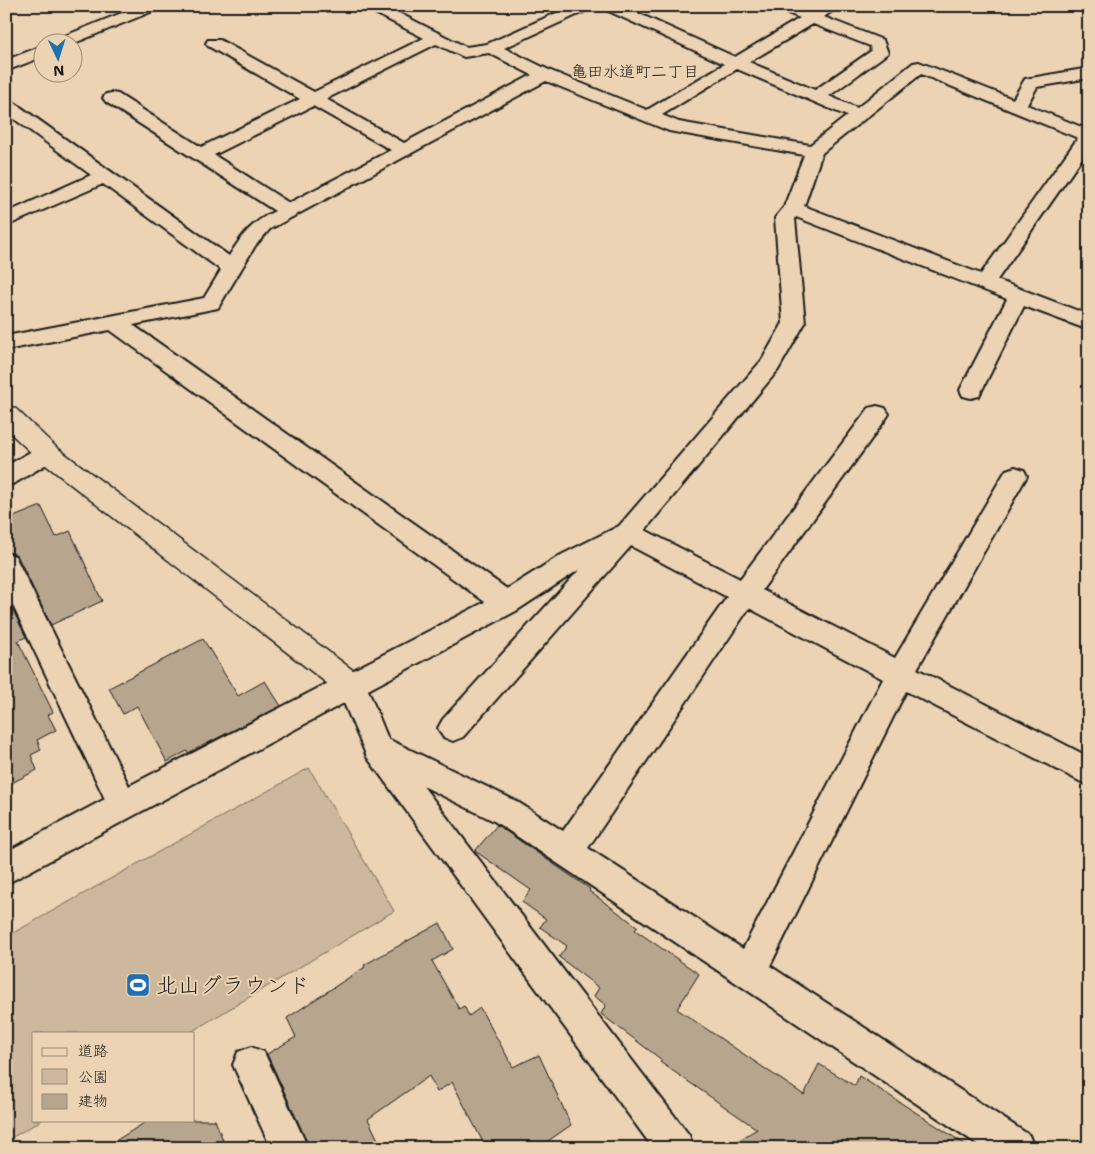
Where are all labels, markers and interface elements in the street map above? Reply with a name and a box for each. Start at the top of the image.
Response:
north arrow [32,32,82,82]
district label: 亀田水道町二丁目 [571,61,699,82]
text: N [53,62,65,80]
place label: 北山グラウンド [156,971,310,1000]
sports icon: 北山グラウンド [125,972,151,998]
legend [32,1032,195,1122]
text: 道路 [78,1041,108,1061]
text: 公園 [78,1067,108,1087]
text: 建物 [78,1091,108,1111]

